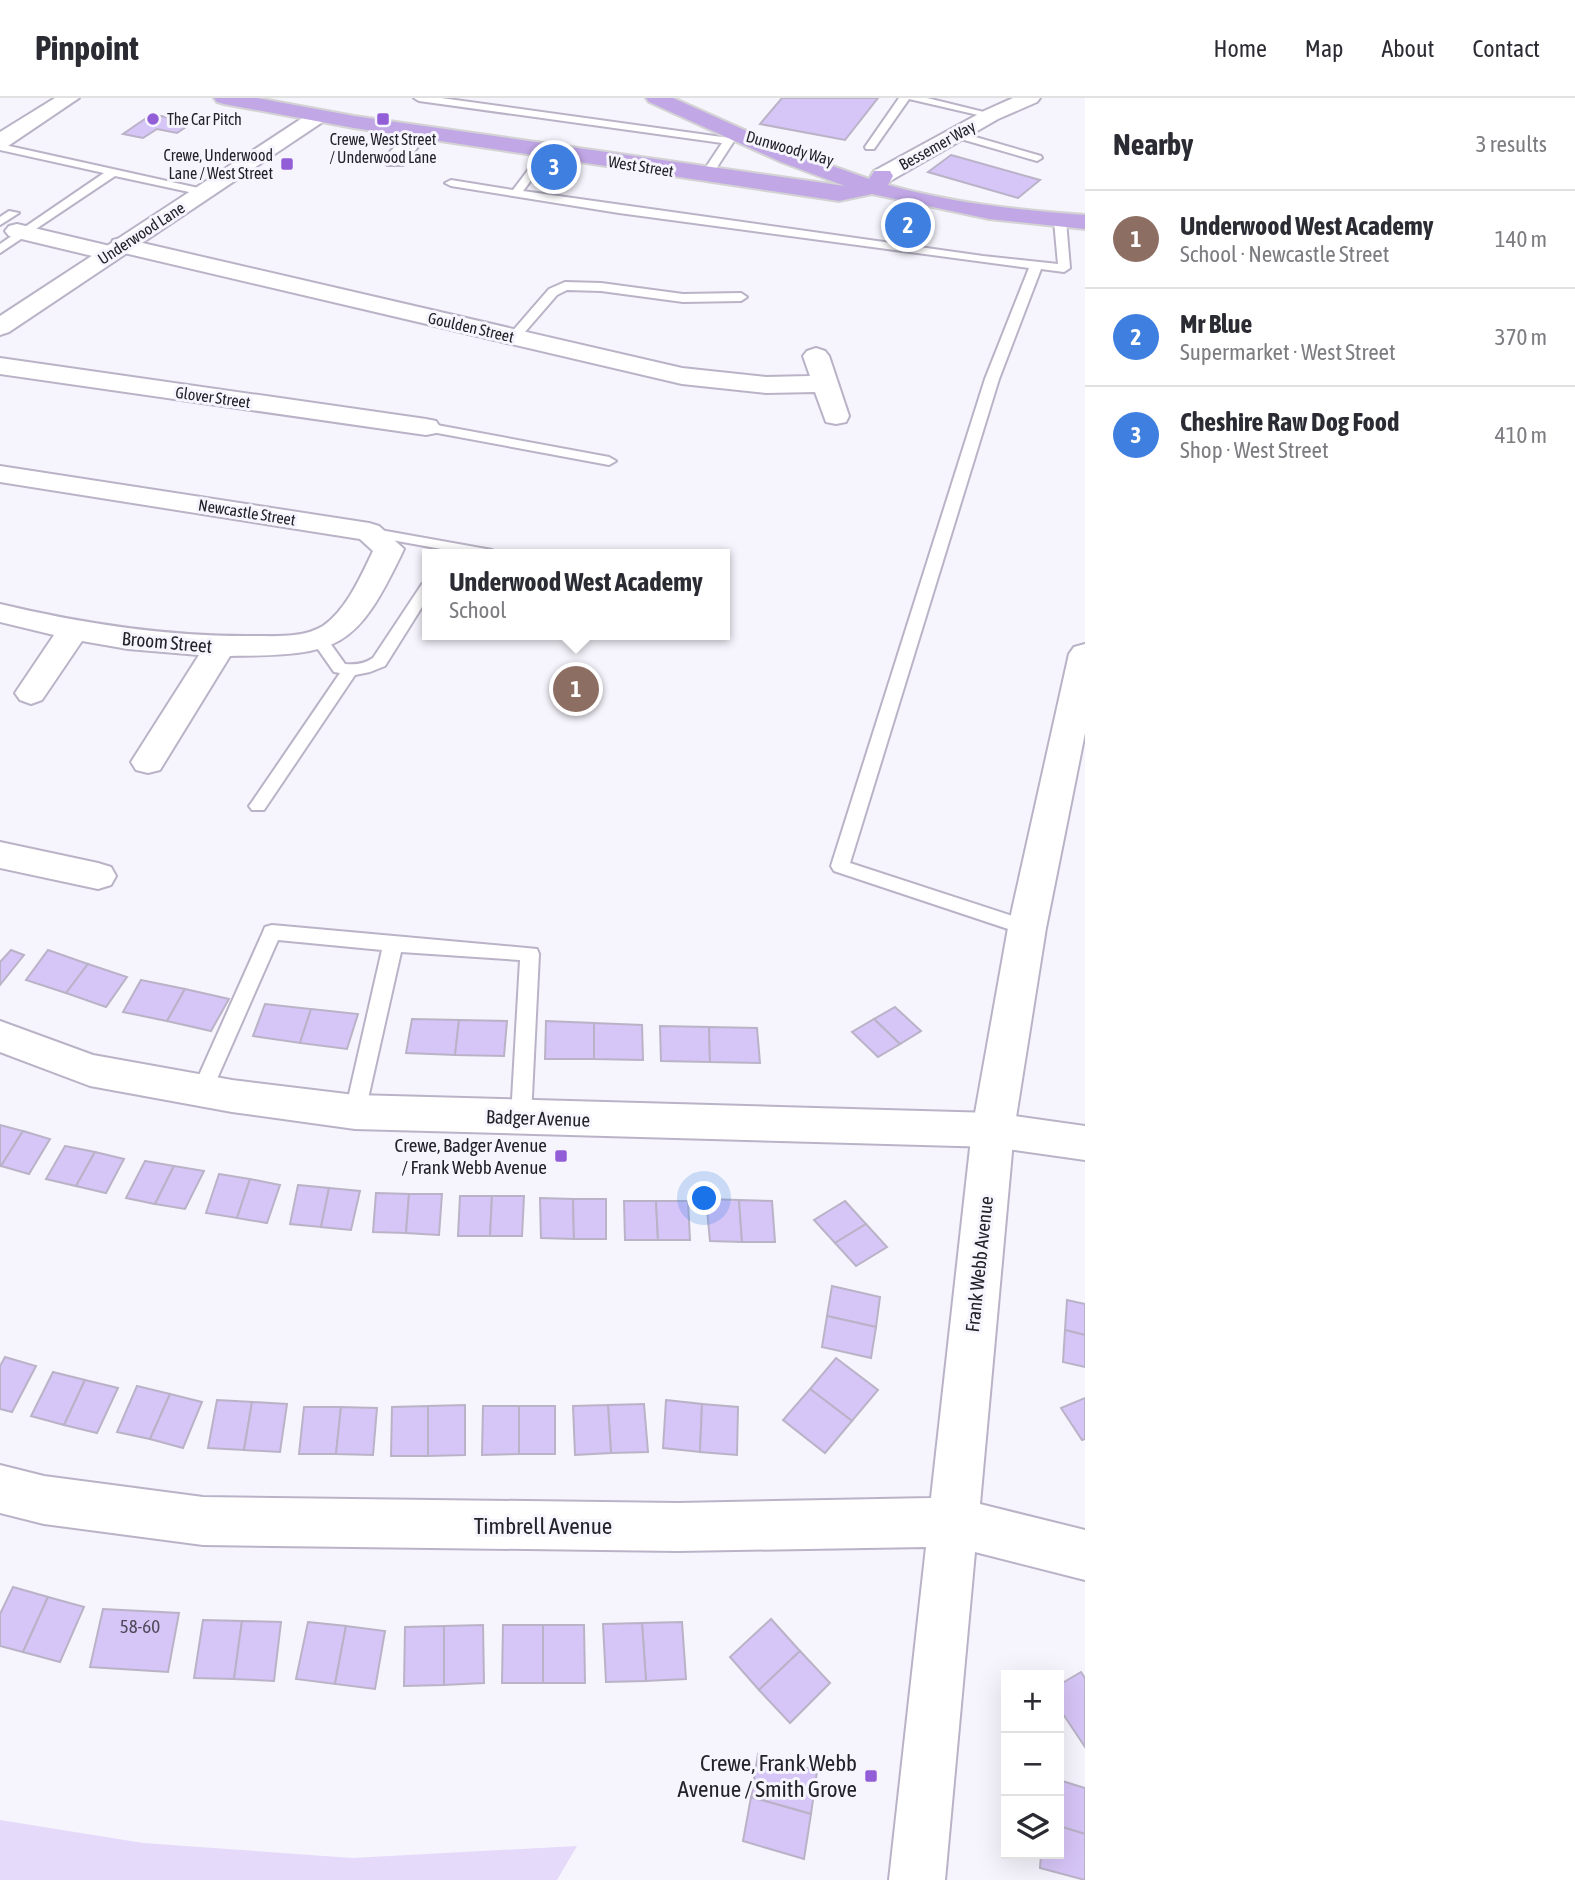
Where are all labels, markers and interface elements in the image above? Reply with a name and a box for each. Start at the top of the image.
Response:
text: Pinpoint [35,29,139,67]
text: Home [1213,35,1267,62]
text: Map [1305,35,1343,62]
text: About [1381,35,1434,62]
text: Contact [1472,35,1540,62]
place label: The Car Pitch [167,110,242,128]
marker: The Car Pitch [145,111,161,127]
marker: Crewe, West Street / Underwood Lane [375,111,391,127]
street label: Bessemer Way [896,117,979,174]
street label: Dunwoody Way [744,127,836,170]
text: Nearby [1113,127,1193,161]
place label: Crewe, West Street / Underwood Lane [329,130,437,166]
text: 3 results [1476,131,1547,157]
pin: 3 [531,141,577,193]
place label: Crewe, Underwood Lane / West Street [163,146,273,182]
street label: West Street [607,152,675,180]
marker: Crewe, Underwood Lane / West Street [279,156,295,172]
street label: Underwood Lane [94,198,188,268]
pin: 2 [885,199,931,251]
text: Underwood West Academy [1180,211,1433,241]
text: 1 [1131,226,1141,252]
text: 140 m [1495,226,1547,252]
text: School · Newcastle Street [1180,241,1389,267]
street label: Goulden Street [426,308,516,346]
text: Mr Blue [1180,309,1252,339]
text: 2 [1131,324,1141,350]
text: 370 m [1495,324,1547,350]
text: Supermarket · West Street [1180,339,1396,365]
street label: Glover Street [174,383,252,411]
text: Cheshire Raw Dog Food [1180,407,1399,437]
text: 3 [1131,422,1141,448]
text: 410 m [1495,422,1547,448]
text: Shop · West Street [1180,437,1329,463]
street label: Newcastle Street [197,495,297,529]
popup [422,549,730,640]
text: Underwood West Academy [449,567,703,597]
text: School [449,597,506,623]
street label: Broom Street [121,627,213,657]
pin: 1 [553,663,599,715]
street label: Badger Avenue [486,1105,590,1131]
place label: Crewe, Badger Avenue / Frank Webb Avenue [395,1134,547,1178]
marker: Crewe, Badger Avenue / Frank Webb Avenue [553,1148,569,1164]
your location [687,1181,721,1215]
street label: Frank Webb Avenue [961,1195,997,1333]
street label: Timbrell Avenue [474,1513,612,1539]
house number: 58-60 [120,1615,160,1637]
map controls [1001,1670,1064,1859]
button: + [1001,1670,1064,1733]
button: − [1001,1733,1064,1796]
place label: Crewe, Frank Webb Avenue / Smith Grove [678,1750,857,1802]
marker: Crewe, Frank Webb Avenue / Smith Grove [863,1768,879,1784]
button: layers [1001,1796,1064,1859]

